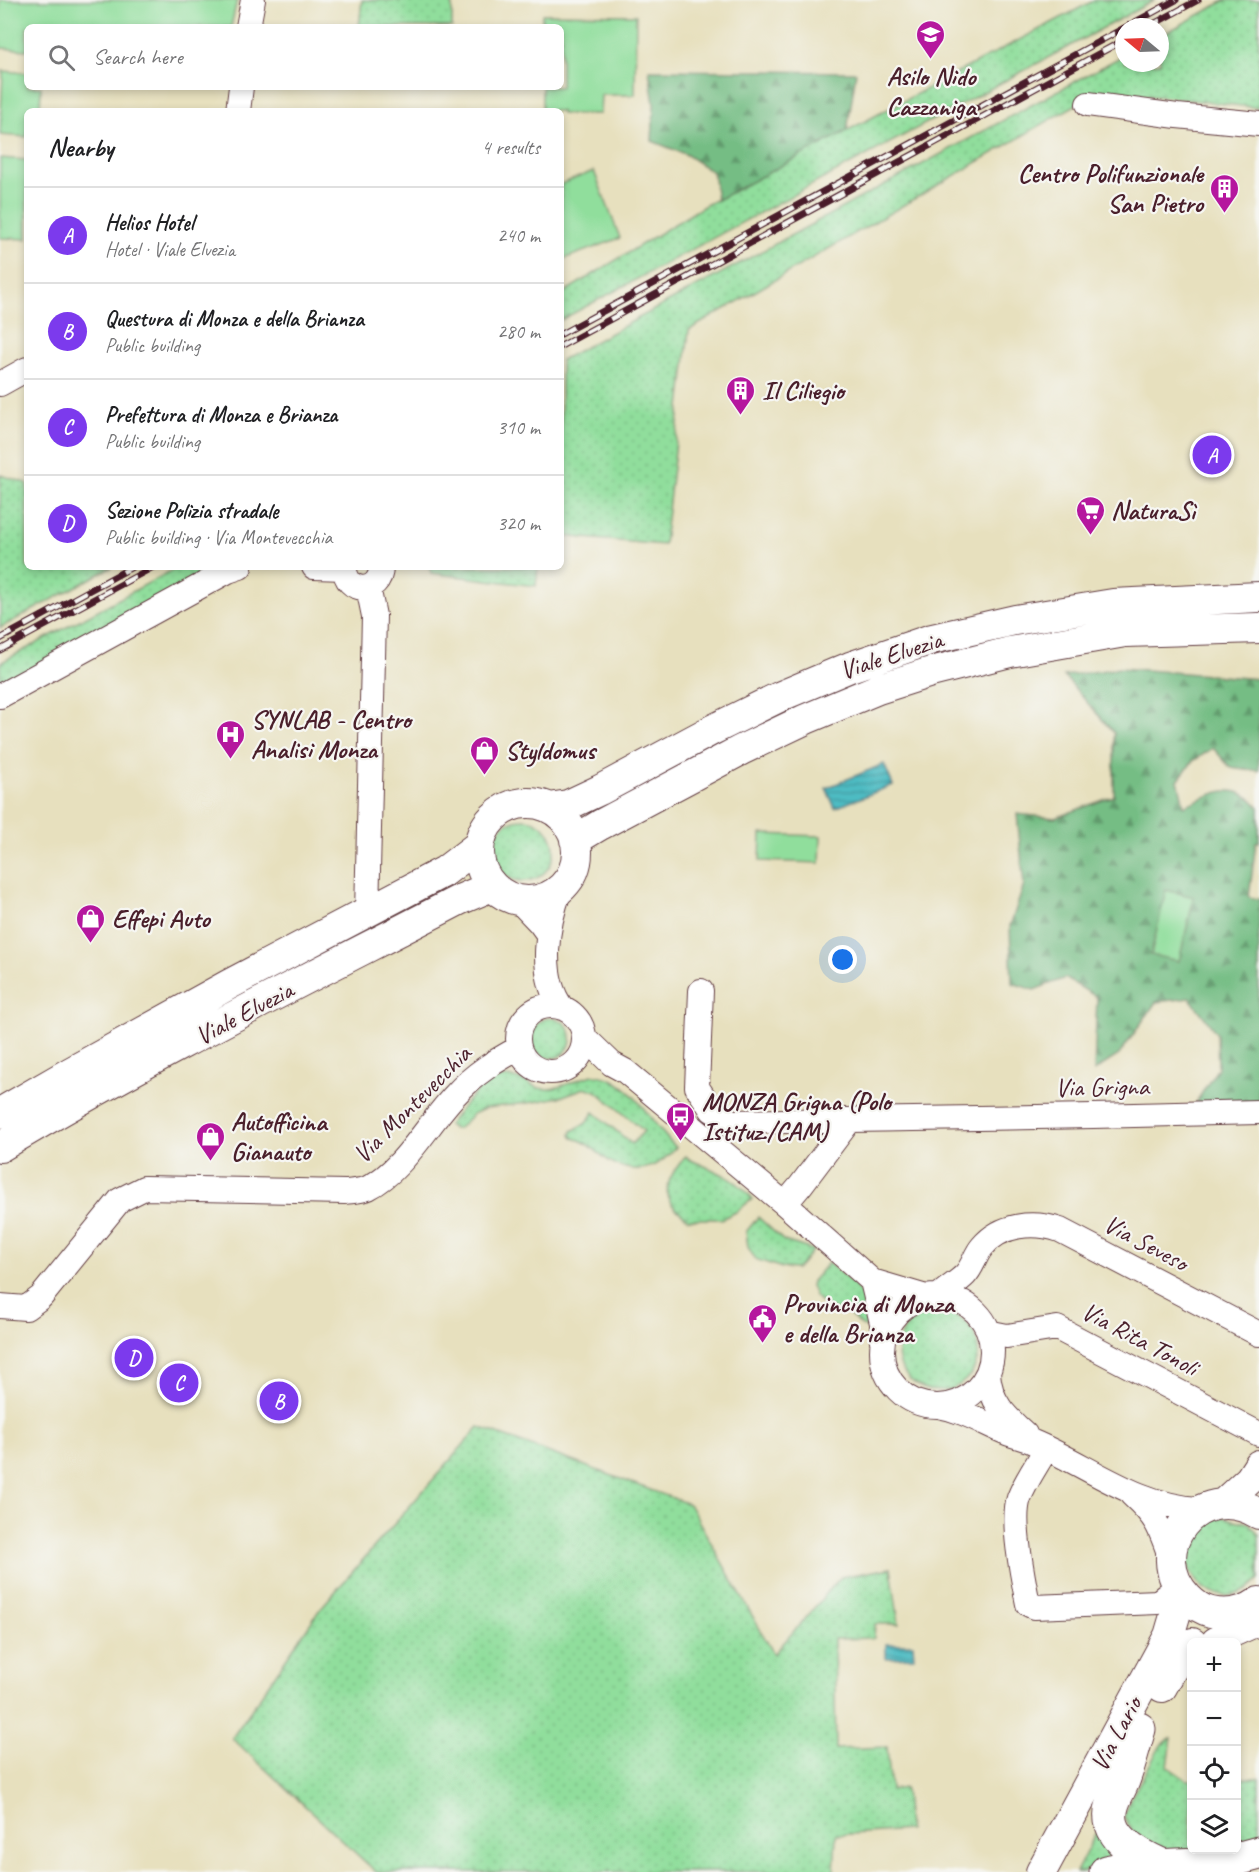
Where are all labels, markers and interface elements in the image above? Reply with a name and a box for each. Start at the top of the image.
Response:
school or university icon: Asilo Nido Cazzaniga [915,18,947,60]
north arrow [1115,18,1169,72]
search box [24,24,564,90]
icon: search [45,41,78,74]
text: Search here [93,43,183,71]
place label: Asilo Nido Cazzaniga [886,60,978,123]
text: Nearby [48,131,113,164]
text: 4 results [481,135,540,160]
place label: Centro Polifunzionale San Pietro [1018,157,1205,220]
building icon: Centro Polifunzionale San Pietro [1208,172,1240,214]
text: Helios Hotel [105,209,194,237]
text: A [62,223,73,248]
text: 240 m [497,223,540,248]
text: Hotel · Viale Elvezia [105,237,235,262]
text: Questura di Monza e della Brianza [105,305,364,333]
text: B [62,319,73,344]
text: 280 m [497,319,540,344]
text: Public building [105,333,200,358]
building icon: Il Ciliegio [725,374,757,416]
place label: Il Ciliegio [762,374,847,407]
text: Prefettura di Monza e Brianza [105,401,337,429]
text: C [63,415,72,440]
text: 310 m [497,415,540,440]
text: Public building [105,429,200,454]
pin: A [1192,432,1232,478]
supermarket icon: NaturaSì [1074,494,1106,536]
place label: NaturaSì [1111,494,1198,527]
text: Sezione Polizia stradale [105,497,278,525]
text: D [62,511,73,536]
text: 320 m [497,511,540,536]
text: Public building · Via Montevecchia [105,525,332,550]
street label: Viale Elvezia [835,622,949,687]
place label: SYNLAB - Centro Analisi Monza [251,703,414,766]
hospital icon: SYNLAB - Centro Analisi Monza [214,718,246,760]
shop icon: Styldomus [468,734,500,776]
place label: Styldomus [505,734,598,767]
shop icon: Effepi Auto [75,902,107,944]
place label: Effepi Auto [112,902,211,935]
your location [828,945,857,974]
street label: Viale Elvezia [189,972,301,1052]
street label: Via Montevecchia [346,1037,479,1170]
street label: Via Grigna [1055,1070,1151,1104]
place label: MONZA Grigna (Polo Istituz./CAM) [702,1085,893,1148]
bus stop icon: MONZA Grigna (Polo Istituz./CAM) [665,1100,697,1142]
place label: Autofficina Gianauto [231,1105,329,1168]
shop icon: Autofficina Gianauto [194,1120,226,1162]
street label: Via Seveso [1098,1207,1196,1280]
place label: Provincia di Monza e della Brianza [783,1287,956,1350]
street label: Via Rita Tonoli [1076,1295,1207,1385]
public building icon: Provincia di Monza e della Brianza [746,1302,778,1344]
pin: D [114,1336,154,1380]
pin: C [160,1360,198,1406]
pin: B [260,1378,298,1424]
map controls [1187,1638,1241,1854]
button: + [1187,1638,1241,1692]
street label: Via Lario [1083,1689,1151,1777]
button: − [1187,1692,1241,1746]
button: locate [1187,1746,1241,1800]
button: layers [1187,1800,1241,1854]

